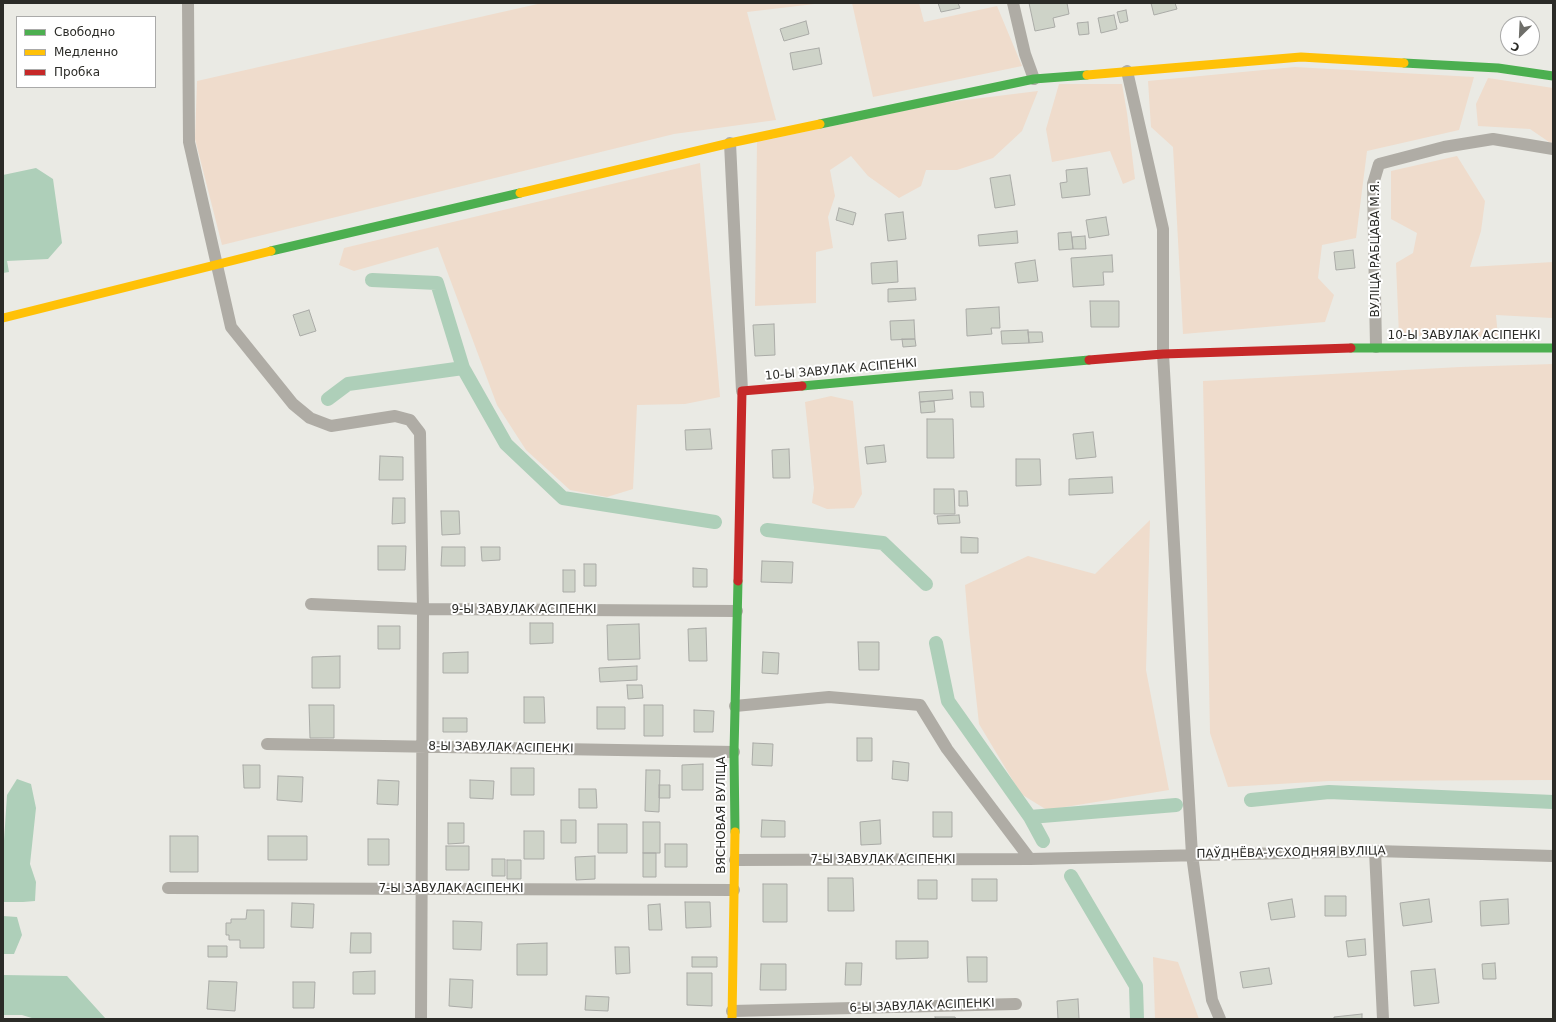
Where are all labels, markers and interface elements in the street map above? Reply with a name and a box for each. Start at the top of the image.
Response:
legend [16,16,156,88]
north arrow [1500,16,1540,56]
text: Свободно [54,25,115,39]
text: С [1509,39,1522,54]
text: Медленно [54,45,118,59]
text: Пробка [54,65,100,79]
street label: ВУЛІЦА РАБЦАВА М.Я. [1369,180,1383,318]
street label: 10-Ы ЗАВУЛАК АСІПЕНКІ [1388,329,1540,343]
street label: 10-Ы ЗАВУЛАК АСІПЕНКІ [764,356,918,384]
street label: 9-Ы ЗАВУЛАК АСІПЕНКІ [451,603,597,617]
street label: 8-Ы ЗАВУЛАК АСІПЕНКІ [428,740,574,756]
street label: ВЯСНОВАЯ ВУЛІЦА [715,756,729,874]
street label: ПАЎДНЁВА-УСХОДНЯЯ ВУЛІЦА [1196,844,1386,862]
street label: 7-Ы ЗАВУЛАК АСІПЕНКІ [810,853,956,867]
street label: 7-Ы ЗАВУЛАК АСІПЕНКІ [378,882,524,896]
street label: 6-Ы ЗАВУЛАК АСІПЕНКІ [849,996,995,1016]

